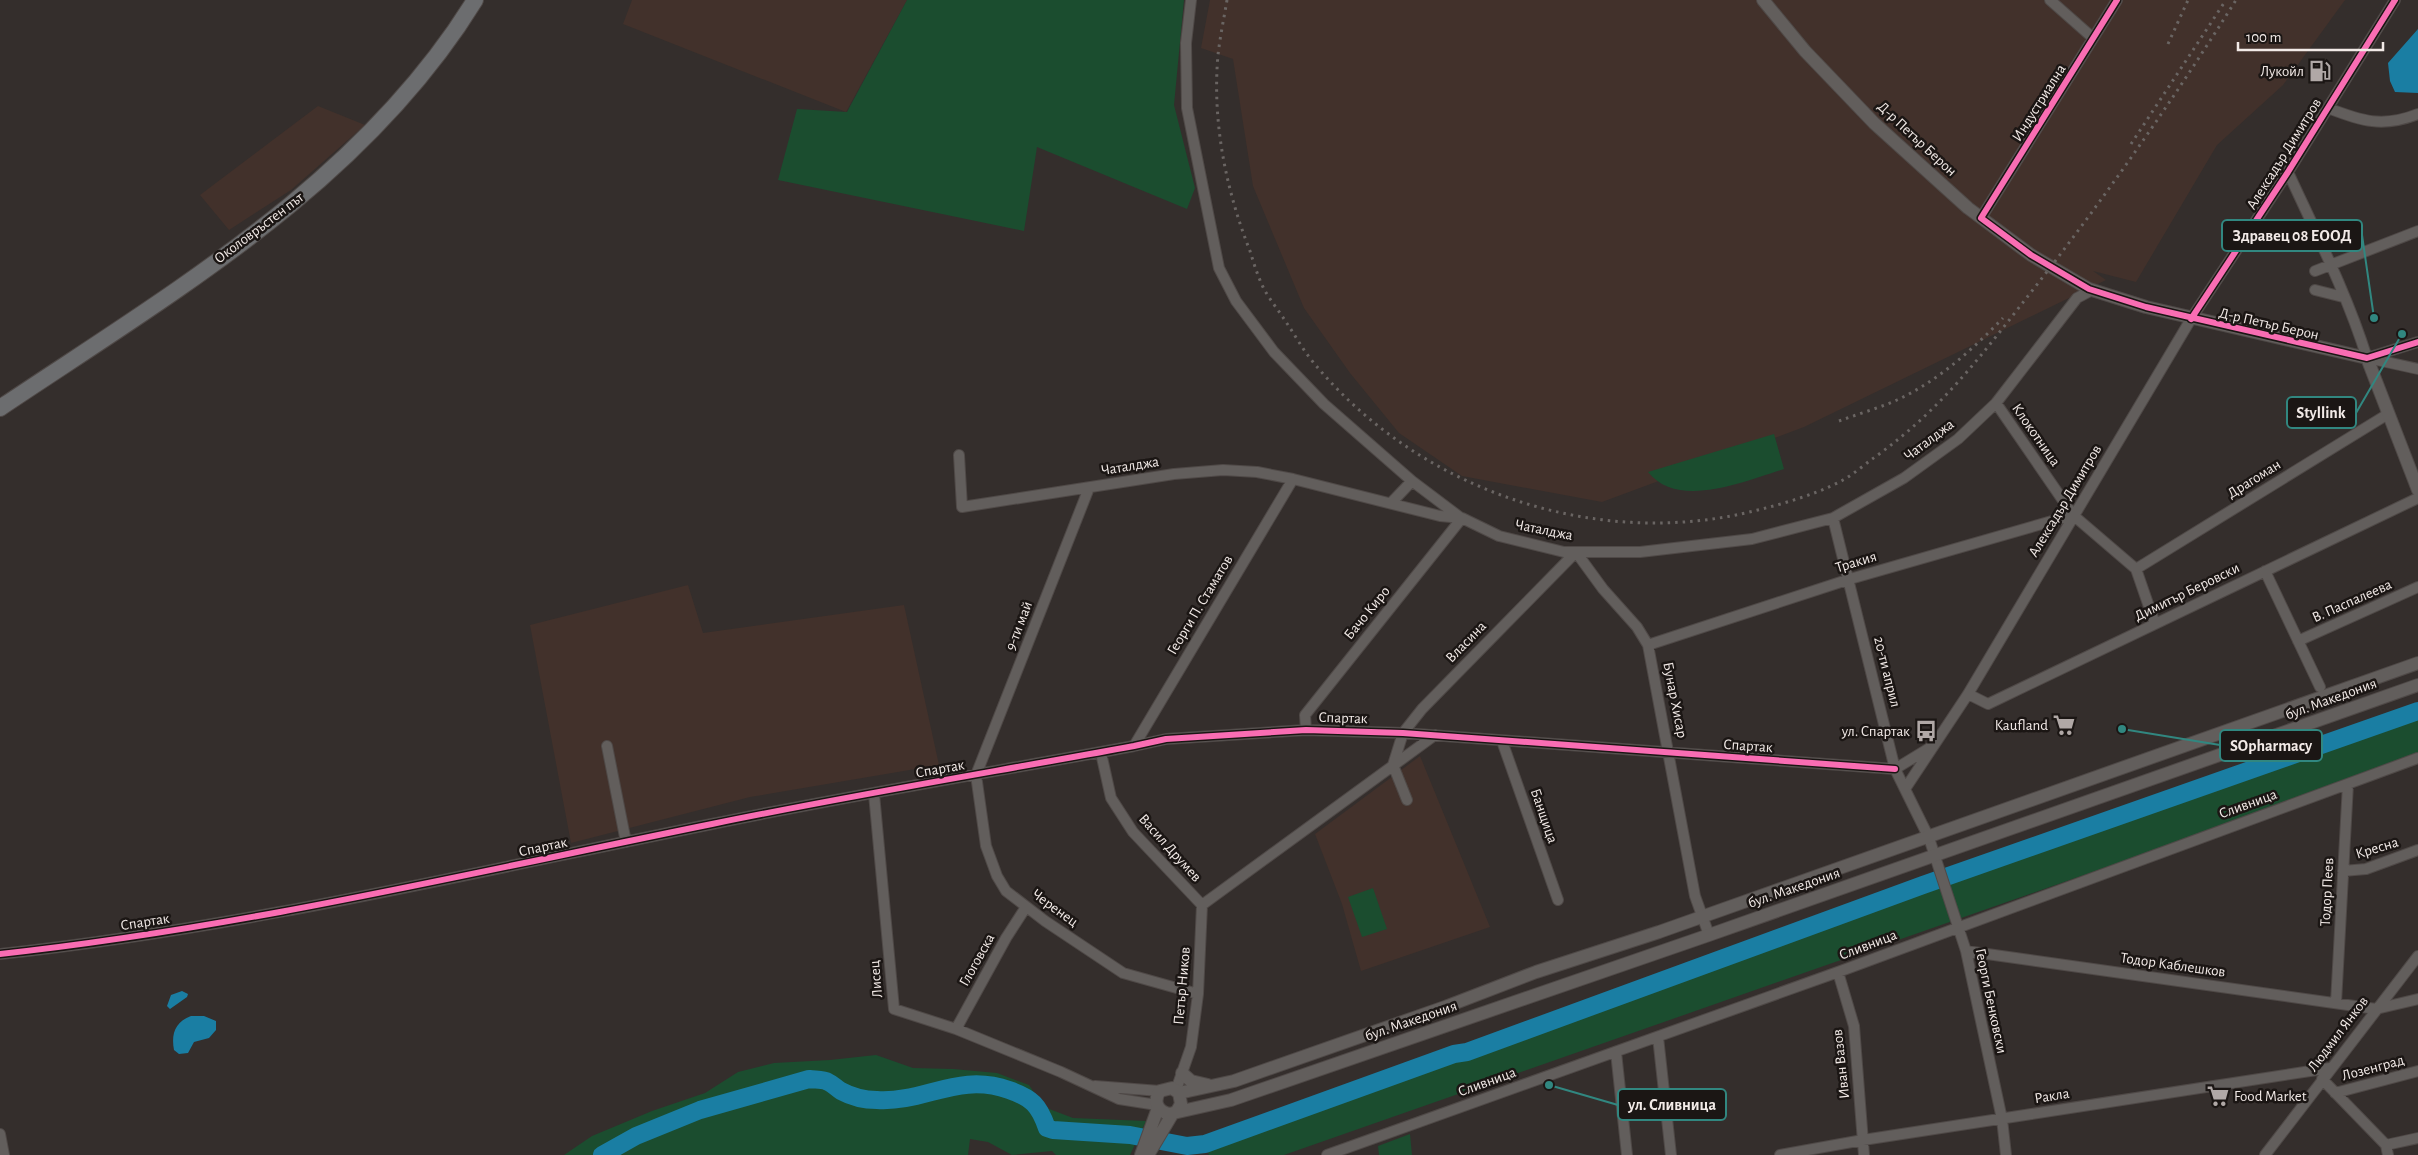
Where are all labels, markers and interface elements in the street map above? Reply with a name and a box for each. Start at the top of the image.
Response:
scale bar [2238,20,2383,52]
text: 100 m [2246,30,2281,45]
fuel station icon: Лукойл [2307,58,2333,84]
street label: Индустриална [2009,62,2069,144]
place label: Лукойл [2260,64,2304,79]
street label: Алексадър Димитров [2244,96,2324,212]
street label: Д-р Петър Берон [1875,99,1959,179]
street label: Околовръстен път [212,189,307,266]
callout: Здравец 08 ЕООД [2222,220,2362,251]
text: Здравец 08 ЕООД [2232,228,2352,244]
street label: Д-р Петър Берон [2218,305,2320,343]
callout: Styllink [2287,397,2356,428]
street label: Клокотница [2009,401,2063,469]
text: Styllink [2296,405,2346,422]
street label: Чаталджа [1901,416,1957,464]
street label: Алексадър Димитров [2026,442,2104,560]
street label: Чаталджа [1100,454,1160,478]
street label: Драгоман [2225,457,2283,501]
street label: Чаталджа [1514,517,1574,543]
street label: Тракия [1834,549,1878,575]
street label: Георги П. Стаматов [1164,553,1236,657]
street label: Димитър Беровски [2132,560,2242,624]
street label: В. Паспалеева [2310,577,2394,625]
street label: Бачо Киро [1341,584,1393,642]
street label: 9-ти май [1003,599,1035,653]
street label: Власина [1443,618,1489,666]
street label: 20-ти април [1871,635,1903,709]
street label: Бунар Хисар [1660,661,1690,740]
street label: бул. Македония [2283,676,2379,722]
street label: Спартак [1318,710,1368,726]
supermarket icon: Kaufland [2051,712,2077,738]
bus stop icon: ул. Спартак [1913,718,1939,744]
place label: Kaufland [1995,718,2048,733]
place label: ул. Спартак [1841,724,1910,739]
callout: SOpharmacy [2220,730,2322,761]
street label: Спартак [1723,737,1773,755]
text: SOpharmacy [2230,738,2313,755]
street label: Спартак [914,757,966,781]
street label: Банщица [1528,787,1560,845]
street label: Сливница [2217,787,2279,821]
street label: Васил Друмев [1136,811,1204,885]
street label: Кресна [2354,834,2400,862]
street label: Спартак [517,835,569,859]
street label: Тодор Пеев [2318,857,2336,927]
street label: бул. Македония [1746,865,1842,911]
street label: Черенец [1029,886,1081,930]
street label: Спартак [119,911,171,933]
street label: Сливница [1837,927,1899,963]
street label: Глоговска [957,931,998,989]
street label: Петър Ников [1171,946,1193,1026]
street label: Георги Бенковски [1973,947,2009,1055]
street label: Тодор Каблешков [2120,950,2226,980]
street label: Лисец [867,960,885,998]
street label: Людмил Янков [2305,994,2371,1074]
street label: бул. Македония [1363,998,1459,1044]
street label: Иван Вазов [1830,1028,1852,1100]
street label: Лозенград [2340,1052,2406,1084]
street label: Сливница [1456,1065,1518,1099]
supermarket icon: Food Market [2205,1083,2231,1109]
street label: Ракла [2033,1086,2071,1106]
callout: ул. Сливница [1618,1089,1726,1120]
place label: Food Market [2234,1089,2307,1104]
text: ул. Сливница [1627,1097,1716,1114]

